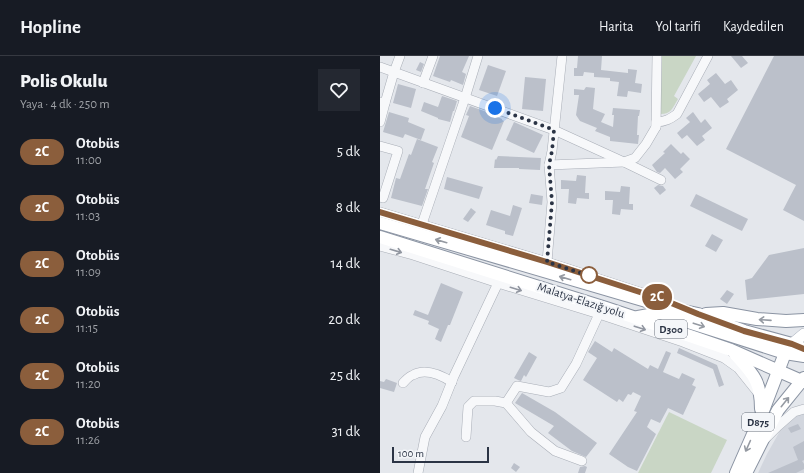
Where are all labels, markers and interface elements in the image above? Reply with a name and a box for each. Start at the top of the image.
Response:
text: Hopline [20,18,81,37]
text: Harita [599,20,633,34]
text: Yol tarifi [655,20,701,34]
text: Kaydedilen [723,20,784,34]
button: heart [318,69,360,111]
text: Polis Okulu [20,72,108,91]
text: Yaya · 4 dk · 250 m [20,98,110,111]
your location [485,98,505,118]
text: Otobüs [76,136,119,151]
text: 5 dk [337,144,360,159]
text: 2C [35,145,49,159]
text: 11:00 [76,154,102,167]
text: Otobüs [76,192,119,207]
text: 8 dk [336,200,360,215]
text: 2C [35,201,49,215]
text: 11:03 [76,210,100,223]
one-way arrow [434,237,447,244]
text: Otobüs [76,248,119,263]
one-way arrow [390,248,403,255]
text: 14 dk [331,256,360,271]
text: 2C [35,257,49,271]
text: 11:09 [76,266,101,279]
unlabelled marker [580,266,598,284]
one-way arrow [559,274,572,281]
street label: Malatya-Elazığ yolu [536,280,626,321]
line badge: 2C [639,284,675,310]
one-way arrow [510,286,523,293]
text: 2C [650,290,664,304]
text: Otobüs [76,304,119,319]
text: 20 dk [328,312,360,327]
text: 2C [35,313,49,327]
one-way arrow [759,316,772,323]
road number: D300 [655,320,687,338]
text: 11:15 [76,322,98,335]
one-way arrow [693,322,705,330]
one-way arrow [634,324,646,332]
text: Otobüs [76,360,119,375]
text: 25 dk [330,368,360,383]
text: 2C [35,369,49,383]
text: 11:20 [76,378,101,391]
one-way arrow [781,397,789,408]
road number: D875 [742,413,774,431]
text: Otobüs [76,416,119,431]
text: 31 dk [332,424,360,439]
text: 2C [35,425,49,439]
text: 11:26 [76,434,100,447]
one-way arrow [744,439,751,451]
scale bar [392,445,489,464]
text: 100 m [398,448,424,459]

